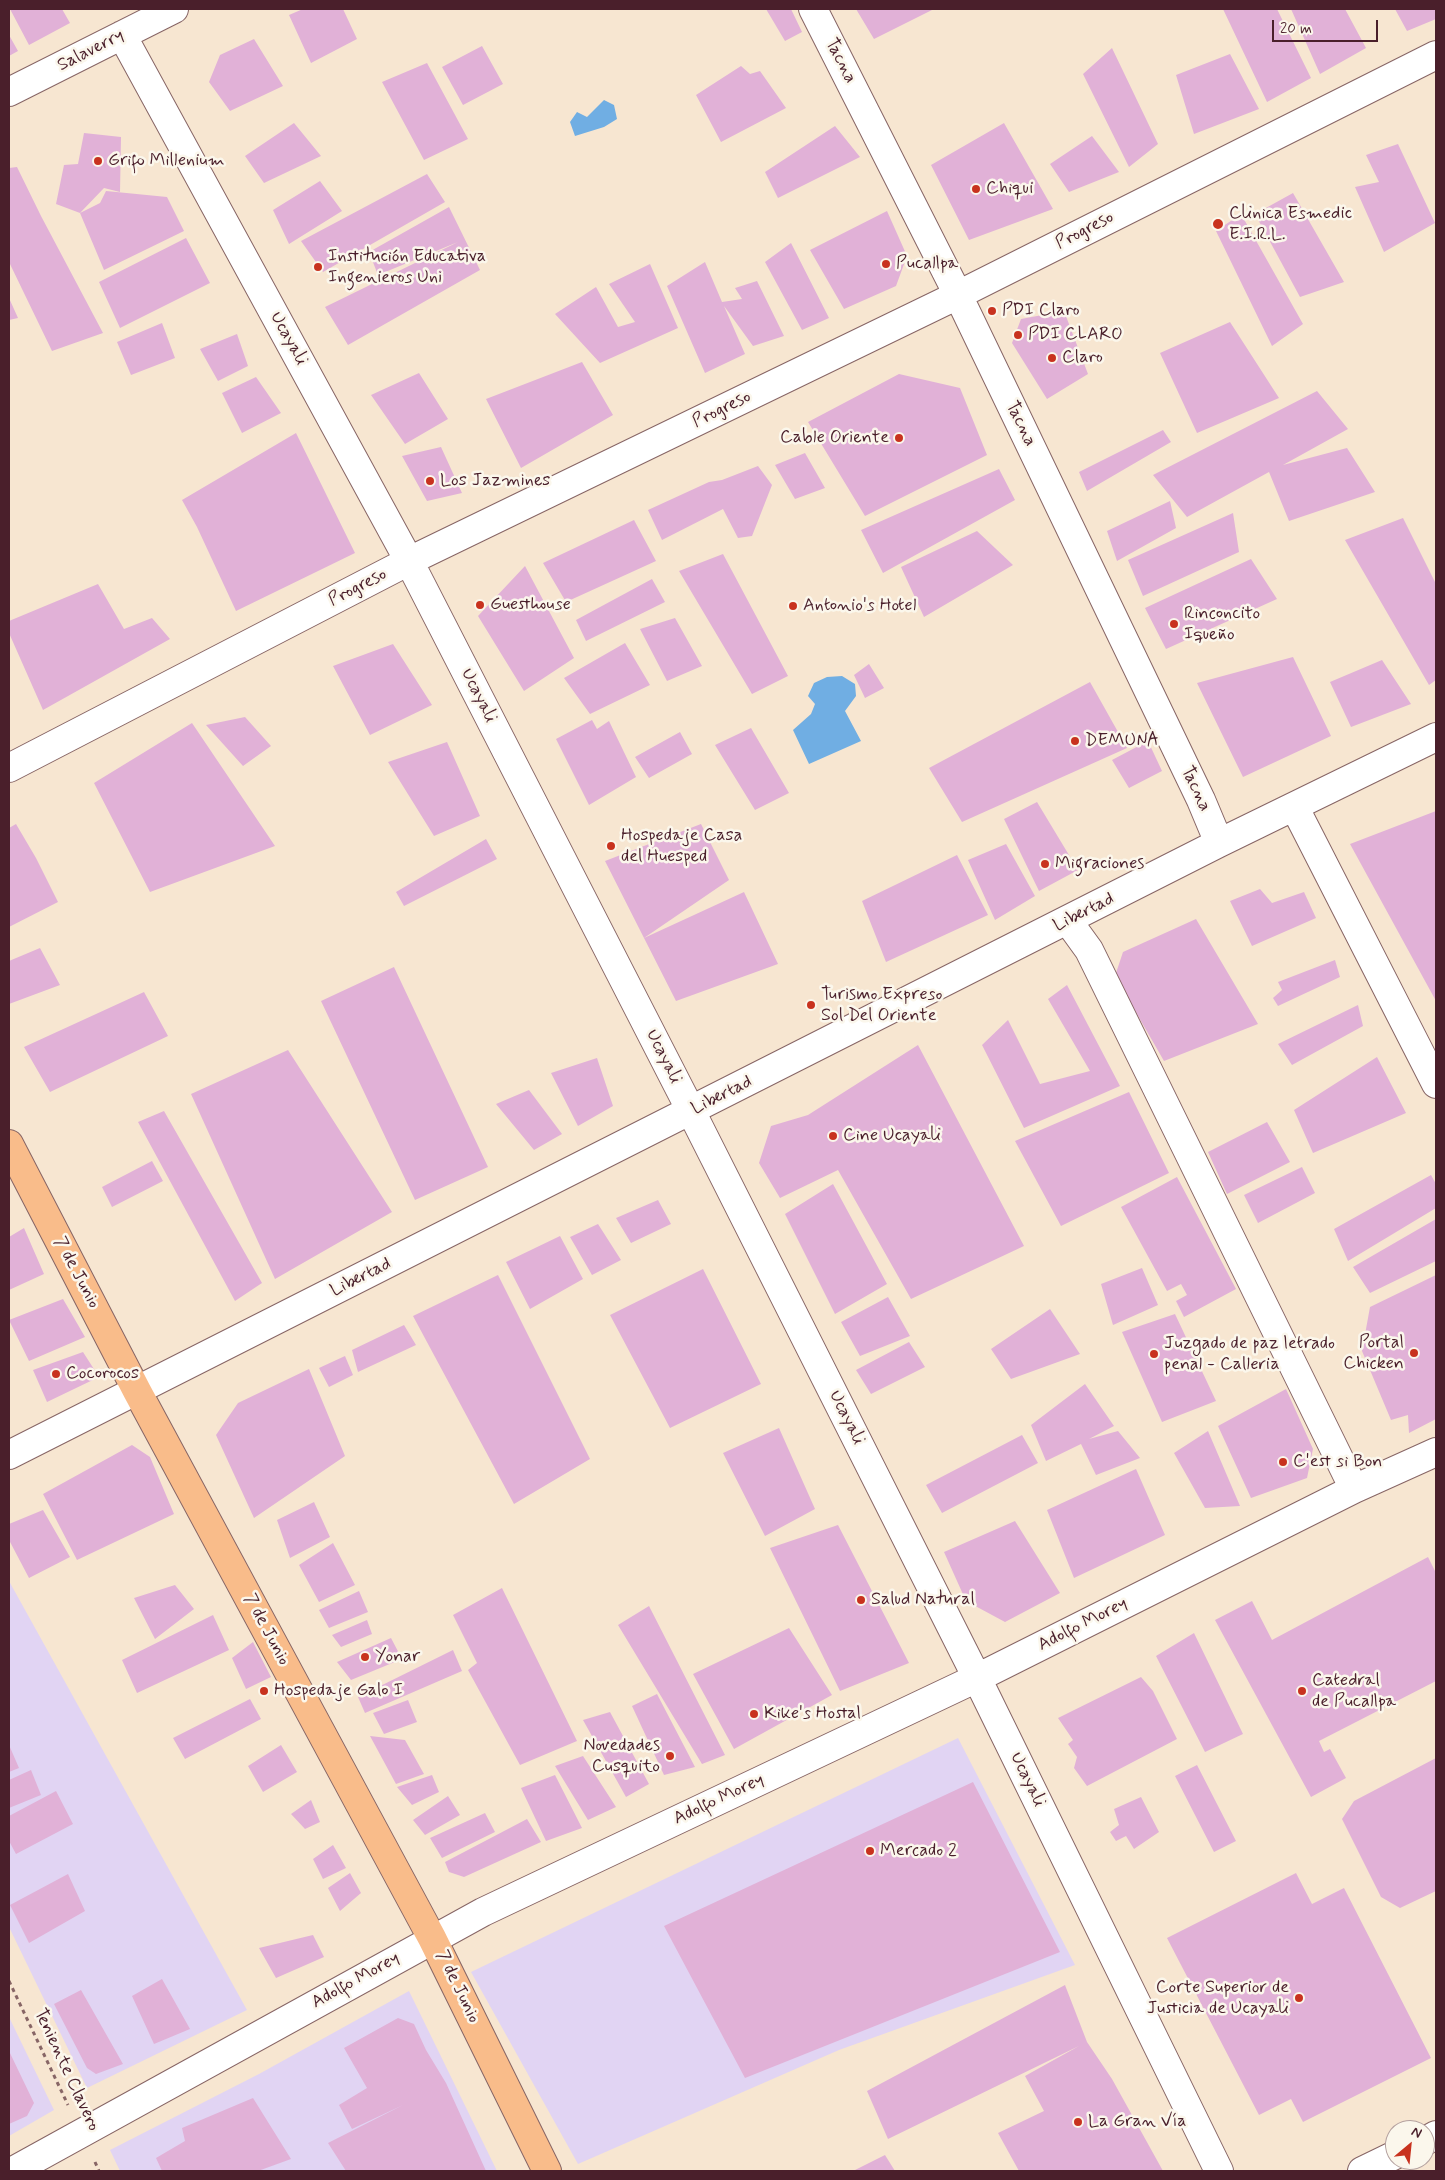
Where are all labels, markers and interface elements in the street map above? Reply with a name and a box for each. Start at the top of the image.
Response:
scale bar [1275,10,1381,42]
text: 20 m [1280,19,1312,39]
street label: Salaverry [54,25,128,77]
street label: Tacna [820,35,860,87]
place label: Grifo Millenium [108,150,225,172]
marker: Grifo Millenium [92,155,104,167]
place label: Chiqui [986,178,1033,200]
marker: Chiqui [970,183,982,195]
place label: Clinica Esmedic E.I.R.L. [1229,203,1352,245]
street label: Progreso [1052,207,1118,255]
marker: Clinica Esmedic E.I.R.L. [1211,217,1225,231]
place label: Institución Educativa Ingenieros Uni [328,246,486,288]
place label: Pucallpa [896,253,958,275]
marker: Pucallpa [880,258,892,270]
marker: Institución Educativa Ingenieros Uni [312,261,324,273]
place label: PDI Claro [1002,300,1080,322]
marker: PDI Claro [986,305,998,317]
street label: Ucayali [264,308,312,370]
place label: PDI CLARO [1028,324,1123,346]
marker: PDI CLARO [1012,329,1024,341]
place label: Claro [1062,347,1103,369]
marker: Claro [1046,352,1058,364]
street label: Progreso [689,387,755,433]
street label: Tacna [1000,398,1040,450]
place label: Cable Oriente [780,427,889,449]
marker: Cable Oriente [893,432,905,444]
place label: Los Jazmines [440,470,550,492]
marker: Los Jazmines [424,475,436,487]
street label: Progreso [325,564,391,612]
place label: Guesthouse [490,594,571,616]
place label: Antonio's Hotel [803,595,916,617]
marker: Guesthouse [474,599,486,611]
marker: Antonio's Hotel [787,600,799,612]
place label: Rinconcito Iqueño [1184,603,1260,646]
marker: Rinconcito Iqueño [1168,618,1180,630]
street label: Ucayali [455,665,501,727]
place label: DEMUNA [1085,730,1159,752]
marker: DEMUNA [1069,735,1081,747]
street label: Tacna [1175,763,1215,815]
place label: Hospedaje Casa del Huesped [621,825,742,868]
marker: Hospedaje Casa del Huesped [605,840,617,852]
place label: Migraciones [1055,853,1144,875]
marker: Migraciones [1039,858,1051,870]
street label: Libertad [1050,889,1118,937]
place label: Turismo Expreso Sol Del Oriente [821,984,942,1026]
marker: Turismo Expreso Sol Del Oriente [805,999,817,1011]
street label: Ucayali [640,1026,686,1088]
street label: Libertad [688,1072,756,1120]
place label: Cine Ucayali [843,1125,941,1147]
marker: Cine Ucayali [827,1130,839,1142]
street label: 7 de Junio [48,1234,104,1312]
street label: Libertad [327,1254,395,1302]
place label: Portal Chicken [1343,1332,1404,1375]
place label: Juzgado de paz letrado penal - Calleria [1164,1333,1335,1376]
marker: Portal Chicken [1408,1347,1420,1359]
marker: Juzgado de paz letrado penal - Calleria [1148,1348,1160,1360]
place label: Cocorocos [66,1363,139,1385]
marker: Cocorocos [50,1368,62,1380]
street label: Ucayali [823,1387,869,1449]
place label: C'est si Bon [1293,1451,1382,1473]
marker: C'est si Bon [1277,1456,1289,1468]
place label: Salud Natural [871,1589,975,1611]
street label: 7 de Junio [238,1591,294,1669]
street label: Adolfo Morey [1035,1593,1131,1657]
marker: Salud Natural [855,1594,867,1606]
place label: Yonar [375,1646,420,1668]
marker: Yonar [359,1651,371,1663]
place label: Catedral de Pucallpa [1312,1670,1396,1712]
place label: Hospedaje Galo I [274,1680,403,1702]
marker: Hospedaje Galo I [258,1685,270,1697]
marker: Catedral de Pucallpa [1296,1685,1308,1697]
place label: Kike's Hostal [764,1703,861,1725]
marker: Kike's Hostal [748,1708,760,1720]
place label: Novedades Cusquito [583,1735,660,1778]
street label: Ucayali [1005,1749,1049,1811]
marker: Novedades Cusquito [664,1750,676,1762]
street label: Adolfo Morey [670,1770,768,1830]
place label: Mercado 2 [880,1840,957,1862]
marker: Mercado 2 [864,1845,876,1857]
street label: 7 de Junio [430,1947,484,2027]
street label: Adolfo Morey [308,1948,404,2014]
place label: Corte Superior de Justicia de Ucayali [1147,1977,1289,2020]
marker: Corte Superior de Justicia de Ucayali [1293,1992,1305,2004]
street label: Teniente Clavero [28,2005,104,2135]
place label: La Gran Vía [1088,2111,1187,2133]
marker: La Gran Vía [1072,2116,1084,2128]
north arrow [1385,2120,1435,2170]
text: N [1408,2122,1425,2143]

